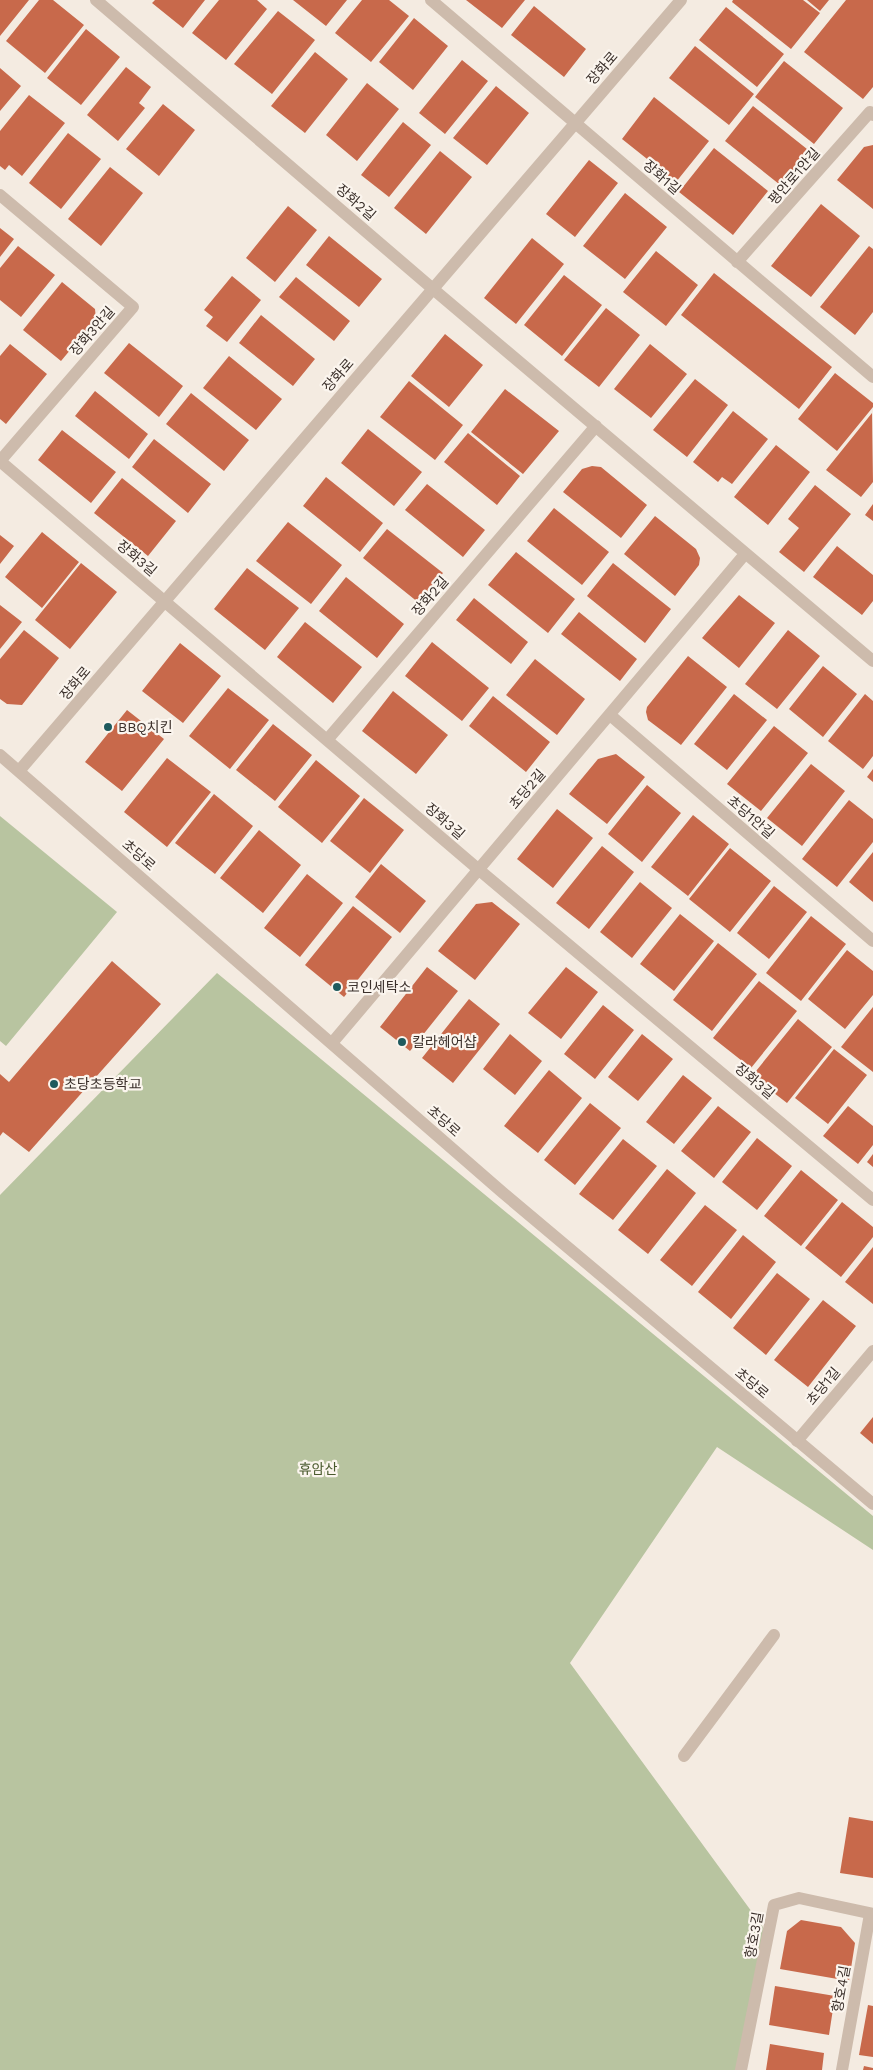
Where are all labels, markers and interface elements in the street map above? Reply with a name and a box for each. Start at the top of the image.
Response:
street label: 장화로 [583,48,621,88]
street label: 평안로1안길 [765,144,823,208]
street label: 장화1길 [640,156,684,198]
street label: 장화2길 [333,181,379,223]
street label: 장화3안길 [66,303,118,359]
street label: 장화로 [319,355,357,395]
street label: 장화3길 [114,537,160,579]
street label: 장화2길 [409,573,451,619]
street label: 장화로 [56,663,94,703]
place label: BBQ치킨 [118,719,173,735]
marker: BBQ치킨 [102,721,114,733]
street label: 초당2길 [506,766,548,812]
street label: 초당1안길 [724,792,778,842]
street label: 장화3길 [422,800,468,842]
street label: 초당로 [119,836,159,874]
place label: 코인세탁소 [347,979,412,995]
marker: 코인세탁소 [331,981,343,993]
place label: 칼라헤어샵 [412,1034,477,1050]
marker: 칼라헤어샵 [396,1036,408,1048]
street label: 장화3길 [732,1060,778,1102]
place label: 초당초등학교 [64,1076,141,1092]
marker: 초당초등학교 [48,1078,60,1090]
street label: 초당로 [424,1102,464,1140]
street label: 초당로 [732,1364,772,1402]
street label: 초당1길 [803,1364,843,1408]
park label: 휴암산 [299,1461,337,1477]
street label: 항호3길 [742,1911,766,1959]
street label: 항호4길 [829,1964,853,2014]

